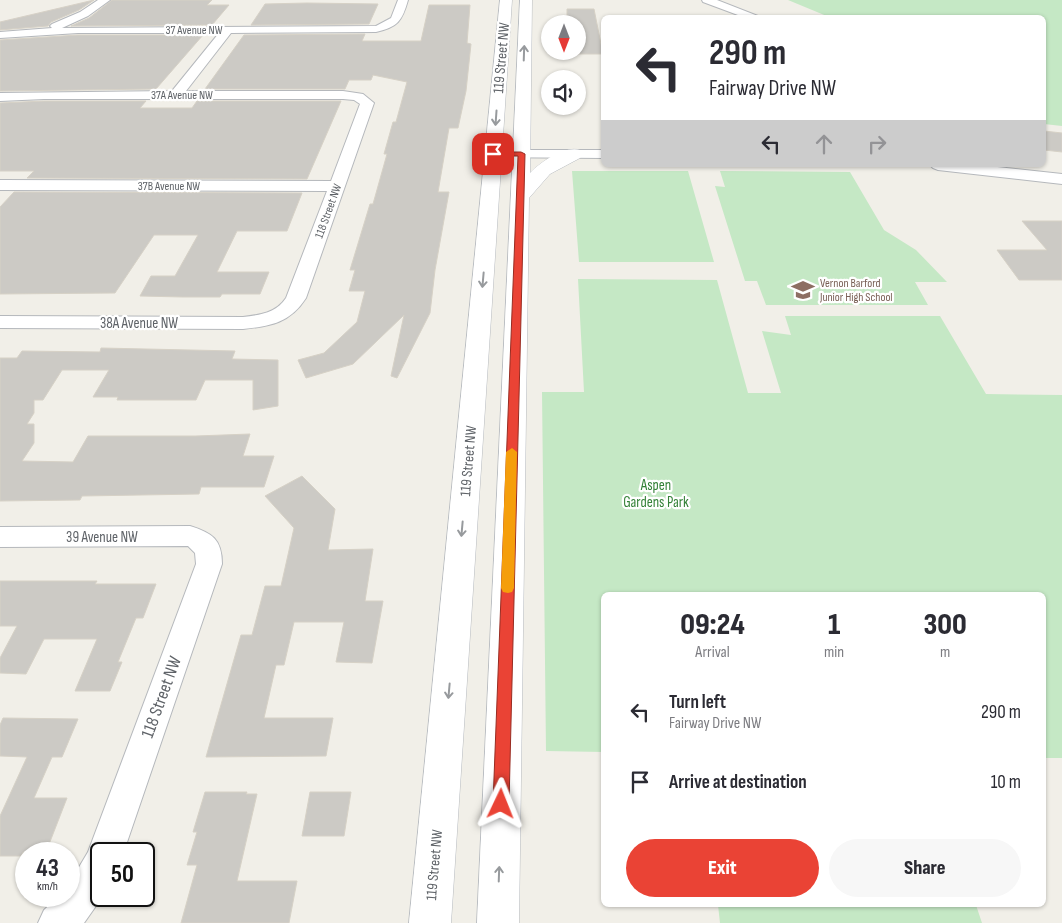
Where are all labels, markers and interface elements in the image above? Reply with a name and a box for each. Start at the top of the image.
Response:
north arrow [541,15,586,60]
map controls [541,15,586,115]
street label: 119 Street NW [489,22,514,94]
street label: 37 Avenue NW [166,23,223,38]
text: 290 m [709,32,786,75]
icon: left [626,35,691,100]
one-way arrow [519,45,529,62]
button: sound [541,70,586,115]
text: Fairway Drive NW [709,75,836,102]
street label: 37A Avenue NW [151,88,213,103]
one-way arrow [492,110,501,126]
icon: left [757,130,785,158]
icon: ahead [810,130,838,158]
icon: right [863,130,891,158]
pin [472,133,514,175]
icon: arrive [479,140,507,168]
street label: 37B Avenue NW [138,179,200,194]
street label: 118 Street NW [312,182,345,240]
one-way arrow [478,272,487,288]
place label: Vernon Barford Junior High School [819,276,893,305]
school or university icon: Vernon Barford Junior High School [790,277,816,303]
street label: 38A Avenue NW [100,314,178,333]
street label: 119 Street NW [456,425,481,497]
park label: Aspen Gardens Park [623,476,689,512]
one-way arrow [457,521,467,537]
street label: 39 Avenue NW [66,528,138,547]
text: 09:24 [680,607,745,643]
text: 1 [828,607,840,643]
text: 300 [923,607,967,643]
text: Arrival [695,643,730,662]
text: min [824,643,844,662]
text: m [940,643,950,662]
street label: 118 Street NW [137,653,186,741]
one-way arrow [444,683,453,699]
text: Turn left [669,691,726,714]
icon: left [626,698,654,726]
text: 290 m [981,701,1021,724]
text: Fairway Drive NW [669,714,761,733]
icon: arrive [626,768,654,796]
text: Arrive at destination [669,771,807,794]
text: 10 m [991,771,1021,794]
position arrow [474,777,526,829]
street label: 119 Street NW [422,829,447,901]
button: Exit [626,839,819,897]
button: Share [829,839,1021,897]
speed limit sign: 50 [90,842,155,907]
text: 43 [36,853,59,884]
one-way arrow [494,867,504,883]
text: km/h [37,879,58,894]

